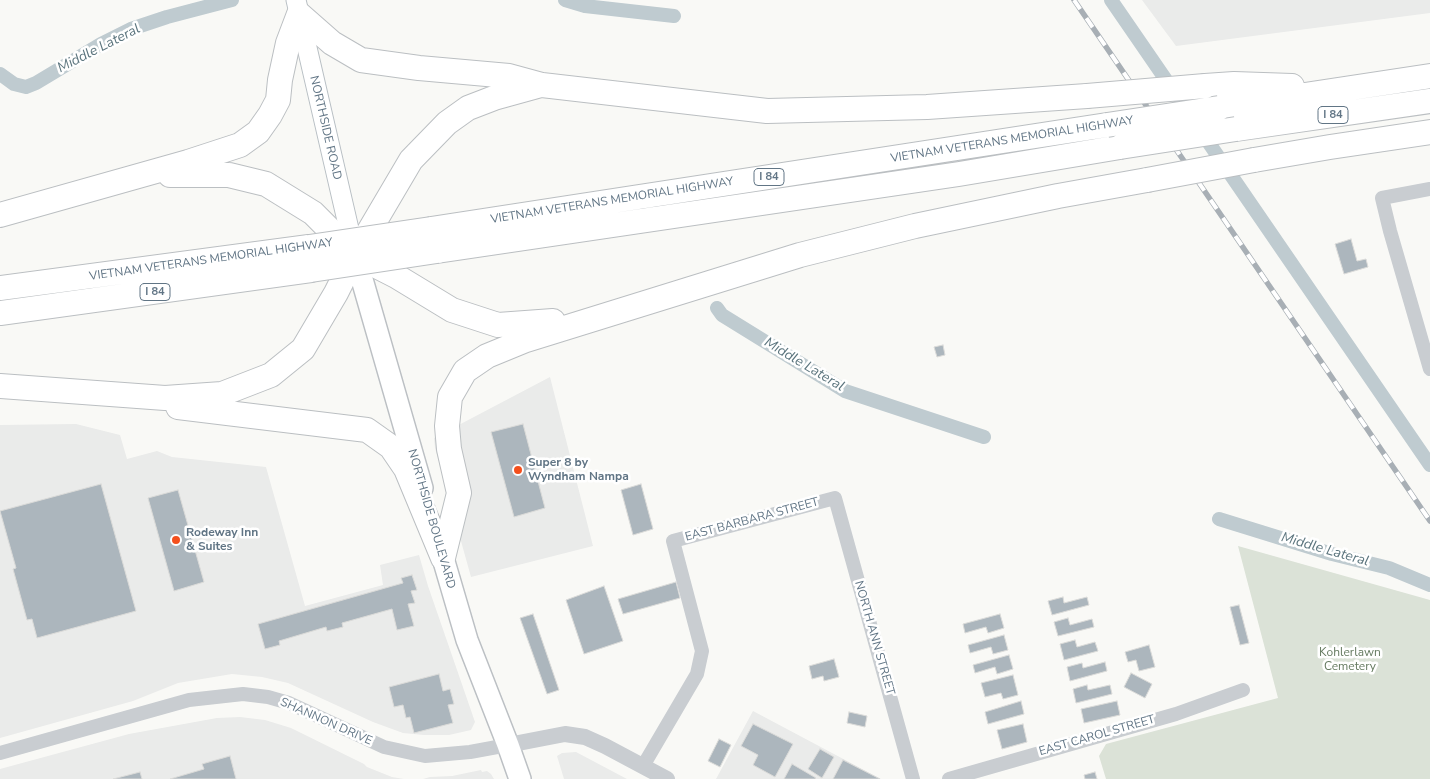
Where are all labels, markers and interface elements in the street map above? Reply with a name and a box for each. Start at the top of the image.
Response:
water label: Middle Lateral [55,21,143,77]
street label: NORTHSIDE ROAD [306,75,344,181]
road number: I 84 [1318,106,1348,124]
street label: VIETNAM VETERANS MEMORIAL HIGHWAY [890,114,1134,166]
road number: I 84 [754,168,784,186]
street label: VIETNAM VETERANS MEMORIAL HIGHWAY [490,175,734,227]
street label: VIETNAM VETERANS MEMORIAL HIGHWAY [88,236,334,284]
road number: I 84 [140,284,170,300]
water label: Middle Lateral [761,335,847,395]
street label: NORTHSIDE BOULEVARD [404,448,458,590]
place label: Super 8 by Wyndham Nampa [528,456,629,484]
marker: Super 8 by Wyndham Nampa [512,464,524,476]
street label: EAST BARBARA STREET [684,495,820,545]
place label: Rodeway Inn & Suites [186,526,258,554]
water label: Middle Lateral [1279,529,1371,571]
marker: Rodeway Inn & Suites [170,534,182,546]
street label: NORTH ANN STREET [851,579,897,697]
park label: Kohlerlawn Cemetery [1319,646,1381,674]
street label: SHANNON DRIVE [278,695,374,749]
street label: EAST CAROL STREET [1037,713,1157,759]

